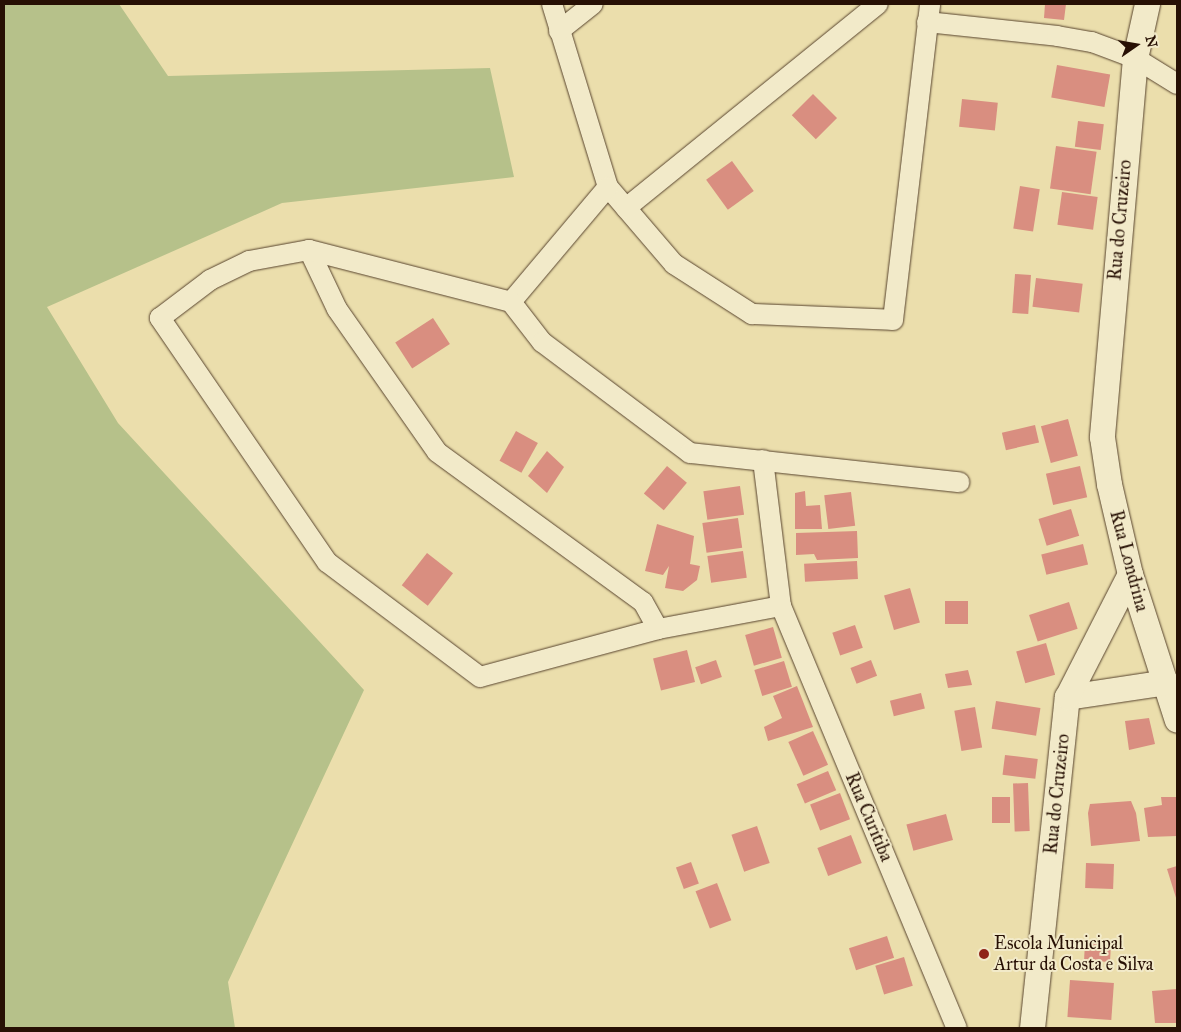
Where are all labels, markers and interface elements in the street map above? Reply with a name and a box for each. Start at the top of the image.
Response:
north arrow [1111,20,1161,70]
text: N [1141,34,1161,49]
street label: Rua do Cruzeiro [1104,159,1136,281]
street label: Rua Londrina [1105,508,1153,614]
street label: Rua do Cruzeiro [1040,733,1074,855]
street label: Rua Curitiba [841,769,897,865]
place label: Escola Municipal Artur da Costa e Silva [994,933,1153,976]
marker: Escola Municipal Artur da Costa e Silva [978,948,990,960]

